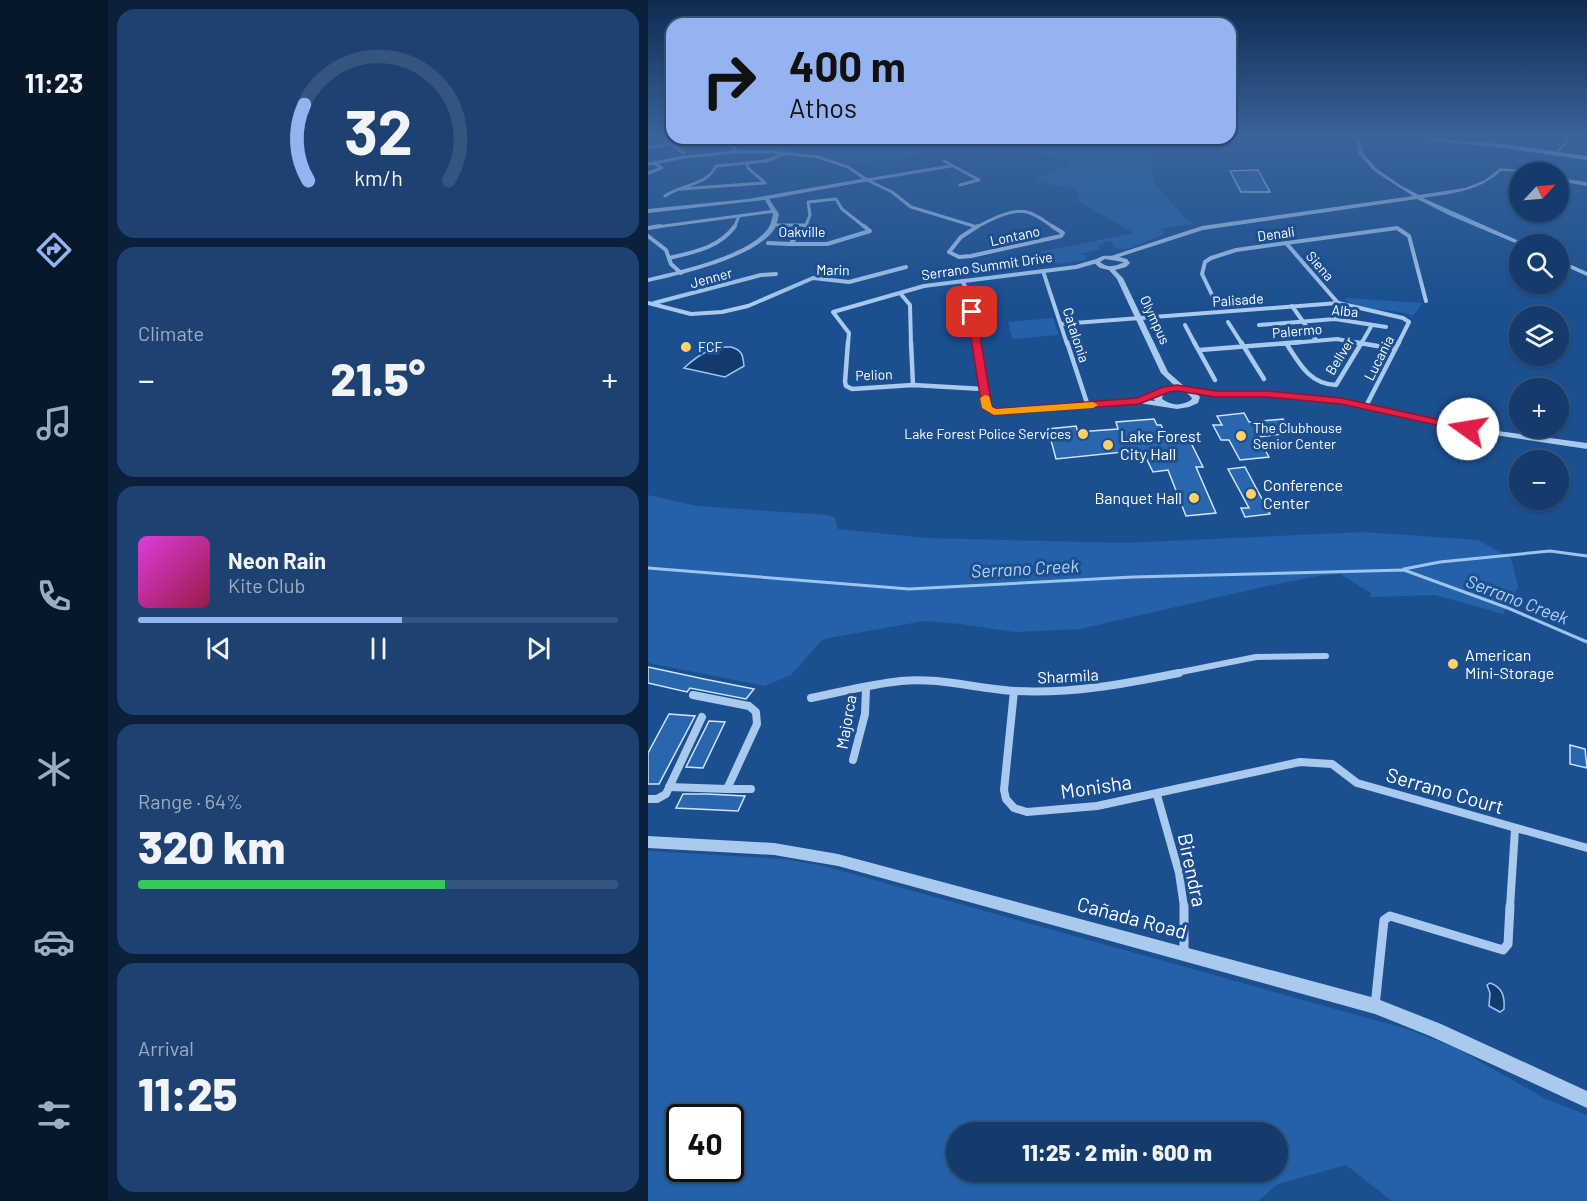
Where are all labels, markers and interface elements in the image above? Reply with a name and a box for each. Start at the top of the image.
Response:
text: 400 m [789,40,906,90]
icon: right [690,42,768,120]
text: 11:23 [25,66,83,98]
text: Athos [789,91,857,123]
text: 32 [344,93,412,167]
north arrow [1509,162,1569,222]
map controls [1509,162,1569,510]
text: km/h [354,165,402,190]
street label: Lontano [988,222,1041,249]
street label: Denali [1256,222,1296,245]
street label: Oakville [779,223,825,240]
icon: directions [33,229,75,271]
button: search [1509,234,1569,294]
street label: Siena [1303,247,1338,284]
street label: Serrano Summit Drive [920,248,1054,283]
street label: Marin [816,261,850,278]
street label: Jenner [688,264,734,291]
pin [946,286,997,337]
street label: Palisade [1212,289,1264,310]
street label: Olympus [1137,293,1174,347]
icon: arrive [955,295,988,328]
street label: Alba [1331,301,1359,320]
street label: Catalonia [1060,305,1093,365]
button: layers [1509,306,1569,366]
street label: Palermo [1271,320,1323,341]
text: Climate [138,321,204,345]
street label: Lucania [1360,332,1397,383]
street label: Bellver [1321,334,1358,378]
place label: FCF [698,338,722,355]
marker: FCF [679,340,693,354]
text: 21.5° [331,351,425,405]
text: − [138,359,155,399]
text: + [602,359,618,399]
street label: Pelion [855,365,893,384]
button: + [1509,378,1569,438]
position arrow [1436,397,1500,461]
icon: music [33,402,75,444]
place label: The Clubhouse Senior Center [1253,419,1342,452]
place label: Lake Forest Police Services [904,425,1071,442]
place label: Lake Forest City Hall [1120,426,1202,463]
marker: Lake Forest Police Services [1076,427,1090,441]
marker: The Clubhouse Senior Center [1234,429,1248,443]
marker: Lake Forest City Hall [1101,438,1115,452]
button: − [1509,450,1569,510]
place label: Conference Center [1263,475,1343,512]
marker: Conference Center [1244,487,1258,501]
place label: Banquet Hall [1094,488,1182,507]
marker: Banquet Hall [1187,491,1201,505]
text: Neon Rain [228,547,326,573]
water label: Serrano Creek [970,554,1080,582]
water label: Serrano Creek [1463,569,1572,629]
text: Kite Club [228,573,305,597]
icon: phone [33,575,75,617]
icon: previous [202,632,235,665]
icon: pause [362,632,395,665]
icon: next [522,632,555,665]
place label: American Mini-Storage [1465,645,1554,682]
marker: American Mini-Storage [1446,657,1460,671]
street label: Sharmila [1037,664,1099,687]
street label: Majorca [831,693,860,750]
icon: climate [33,748,75,790]
street label: Serrano Court [1384,762,1507,818]
street label: Monisha [1059,769,1133,803]
text: Range · 64% [138,789,243,813]
text: 320 km [138,819,285,873]
street label: Birendra [1173,831,1212,909]
street label: Cañada Road [1075,891,1190,943]
icon: car [33,921,75,963]
text: Arrival [138,1036,194,1060]
text: 11:25 [138,1066,237,1120]
icon: filters [33,1094,75,1136]
speed limit sign: 40 [666,1104,744,1182]
text: 11:25 · 2 min · 600 m [1022,1139,1212,1165]

